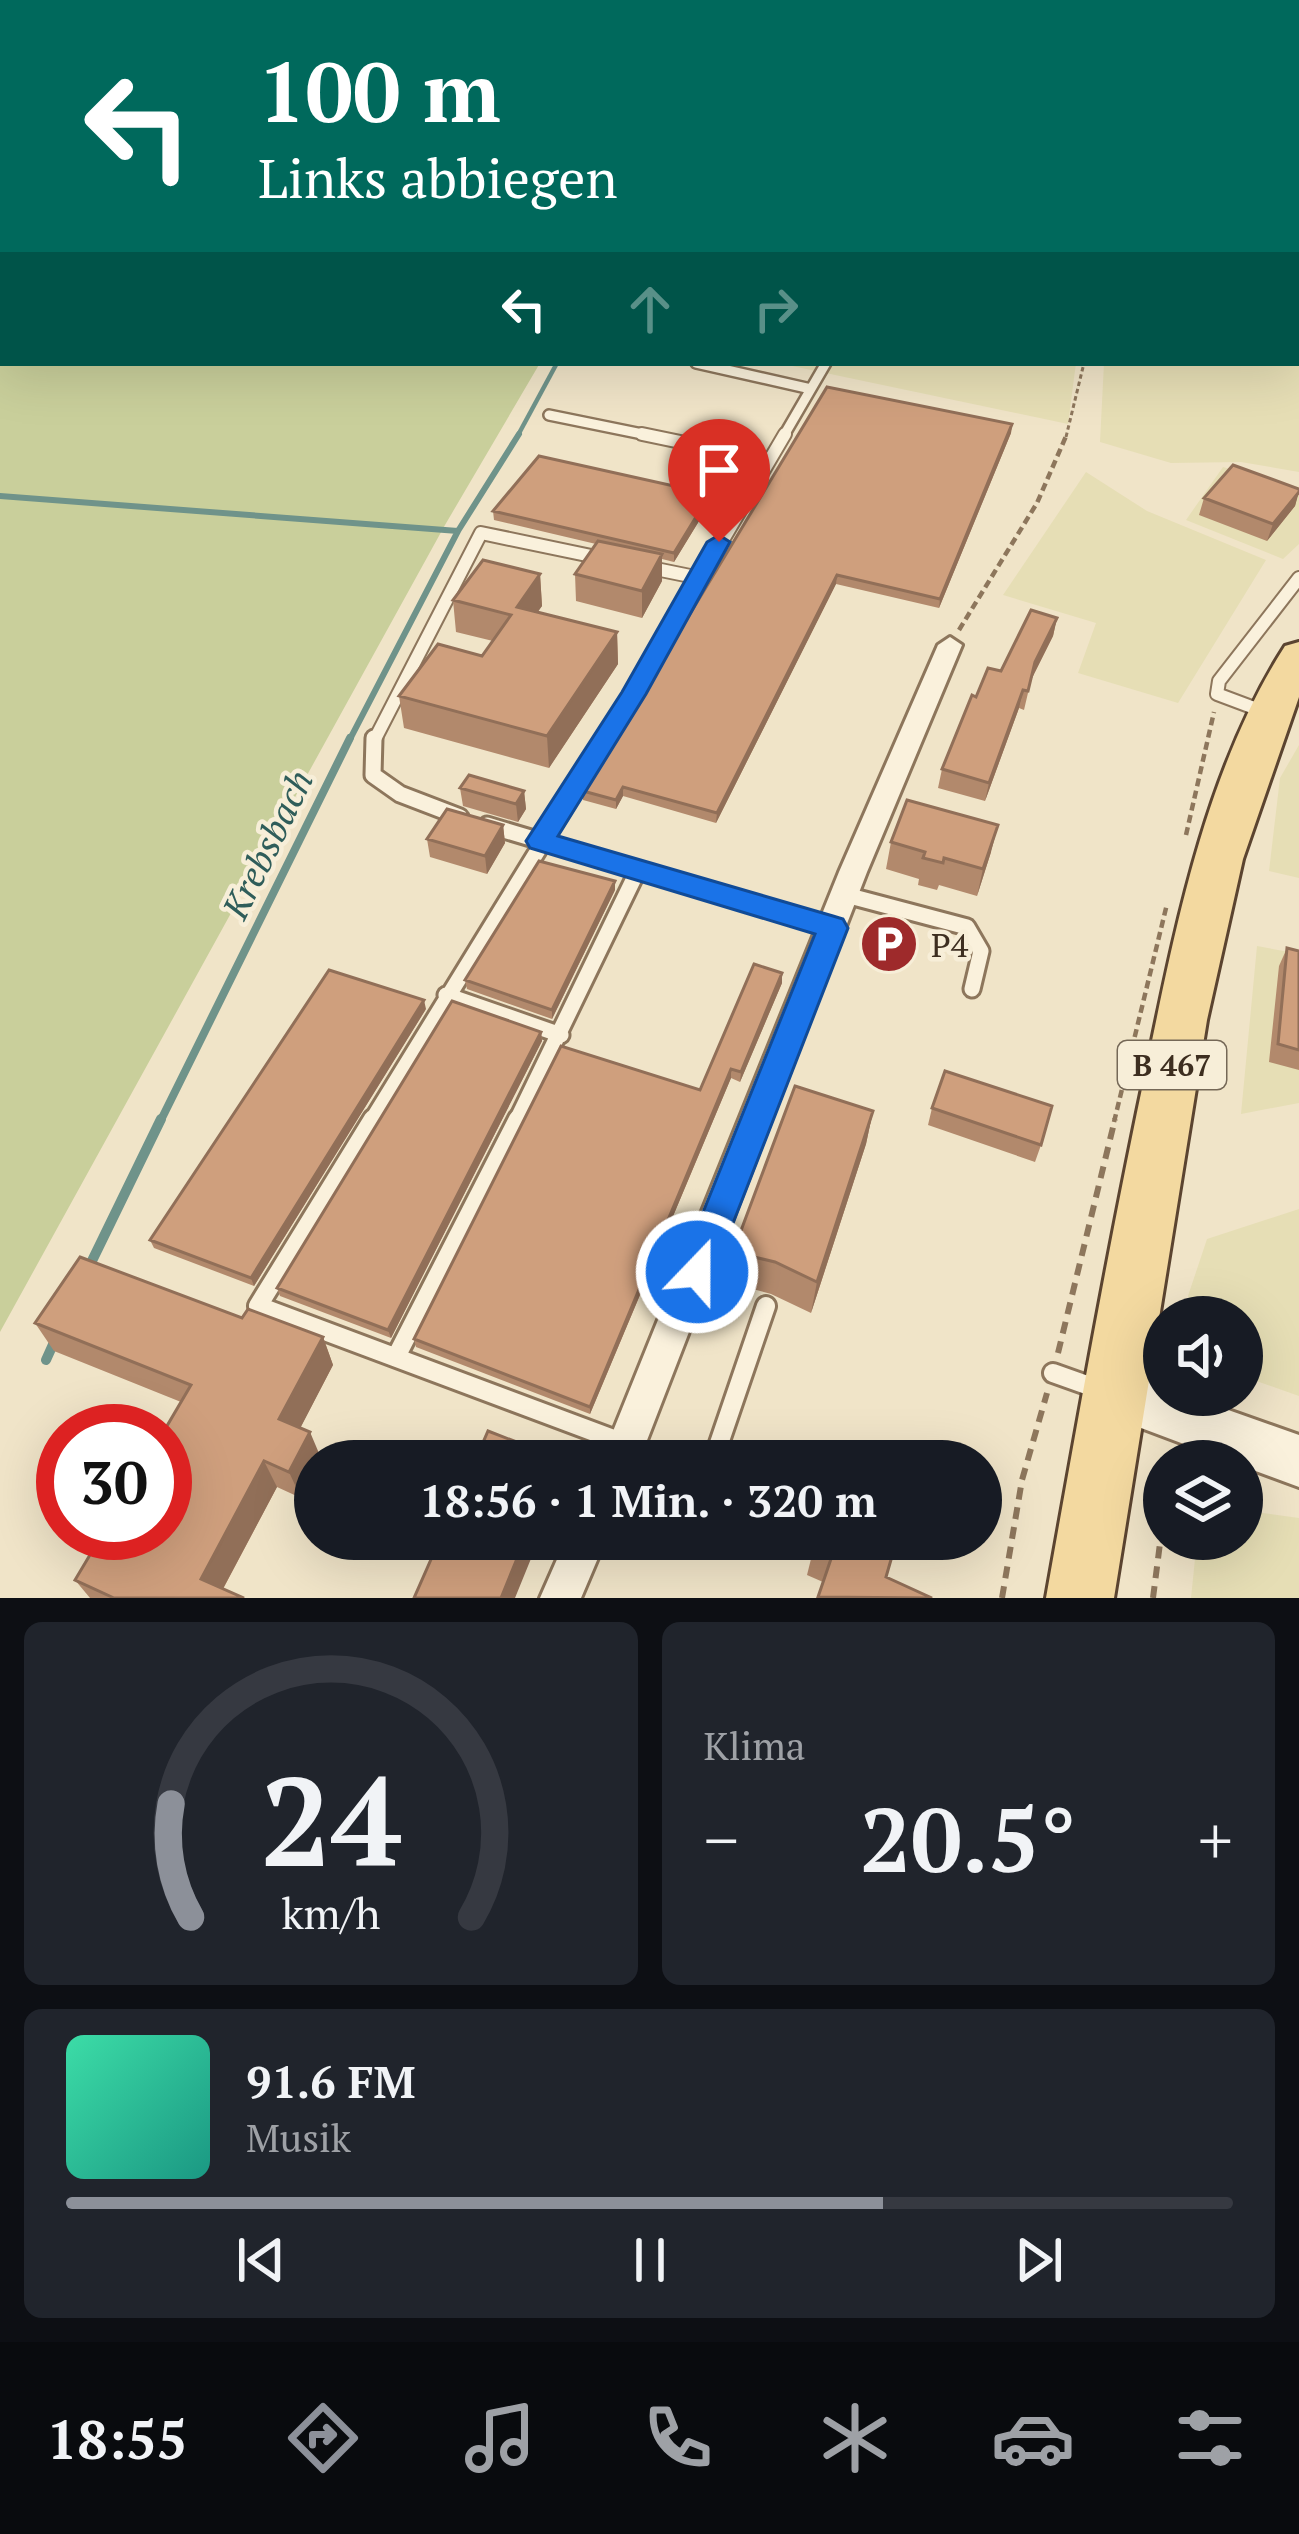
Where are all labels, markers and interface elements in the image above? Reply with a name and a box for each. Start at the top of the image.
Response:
text: 100 m [258,35,501,146]
icon: left [60,48,216,204]
text: Links abbiegen [258,142,618,213]
icon: left [491,276,557,342]
icon: ahead [617,276,683,342]
icon: right [743,276,809,342]
pin [668,419,770,542]
icon: arrive [686,437,752,503]
water label: Krebsbach [210,762,323,927]
parking icon: P4 [858,913,920,975]
place label: P4 [931,923,969,966]
road number: B 467 [1118,1041,1226,1089]
position arrow [634,1209,760,1335]
map controls [1143,1296,1263,1560]
button: sound [1143,1296,1263,1416]
speed limit sign: 30 [36,1404,192,1560]
button: layers [1143,1440,1263,1560]
text: 18:56 · 1 Min. · 320 m [419,1470,877,1530]
text: Klima [704,1719,806,1771]
text: 24 [260,1736,401,1902]
text: 20.5° [860,1778,1076,1898]
text: − [704,1795,739,1883]
text: + [1198,1795,1233,1883]
text: km/h [281,1883,380,1940]
text: 91.6 FM [246,2051,415,2111]
text: Musik [246,2111,351,2163]
icon: previous [228,2227,294,2293]
icon: pause [617,2227,683,2293]
icon: next [1006,2227,1072,2293]
icon: directions [281,2396,365,2480]
icon: music [458,2396,542,2480]
icon: phone [636,2396,720,2480]
icon: climate [813,2396,897,2480]
icon: car [991,2396,1075,2480]
icon: filters [1168,2396,1252,2480]
text: 18:55 [47,2403,187,2474]

